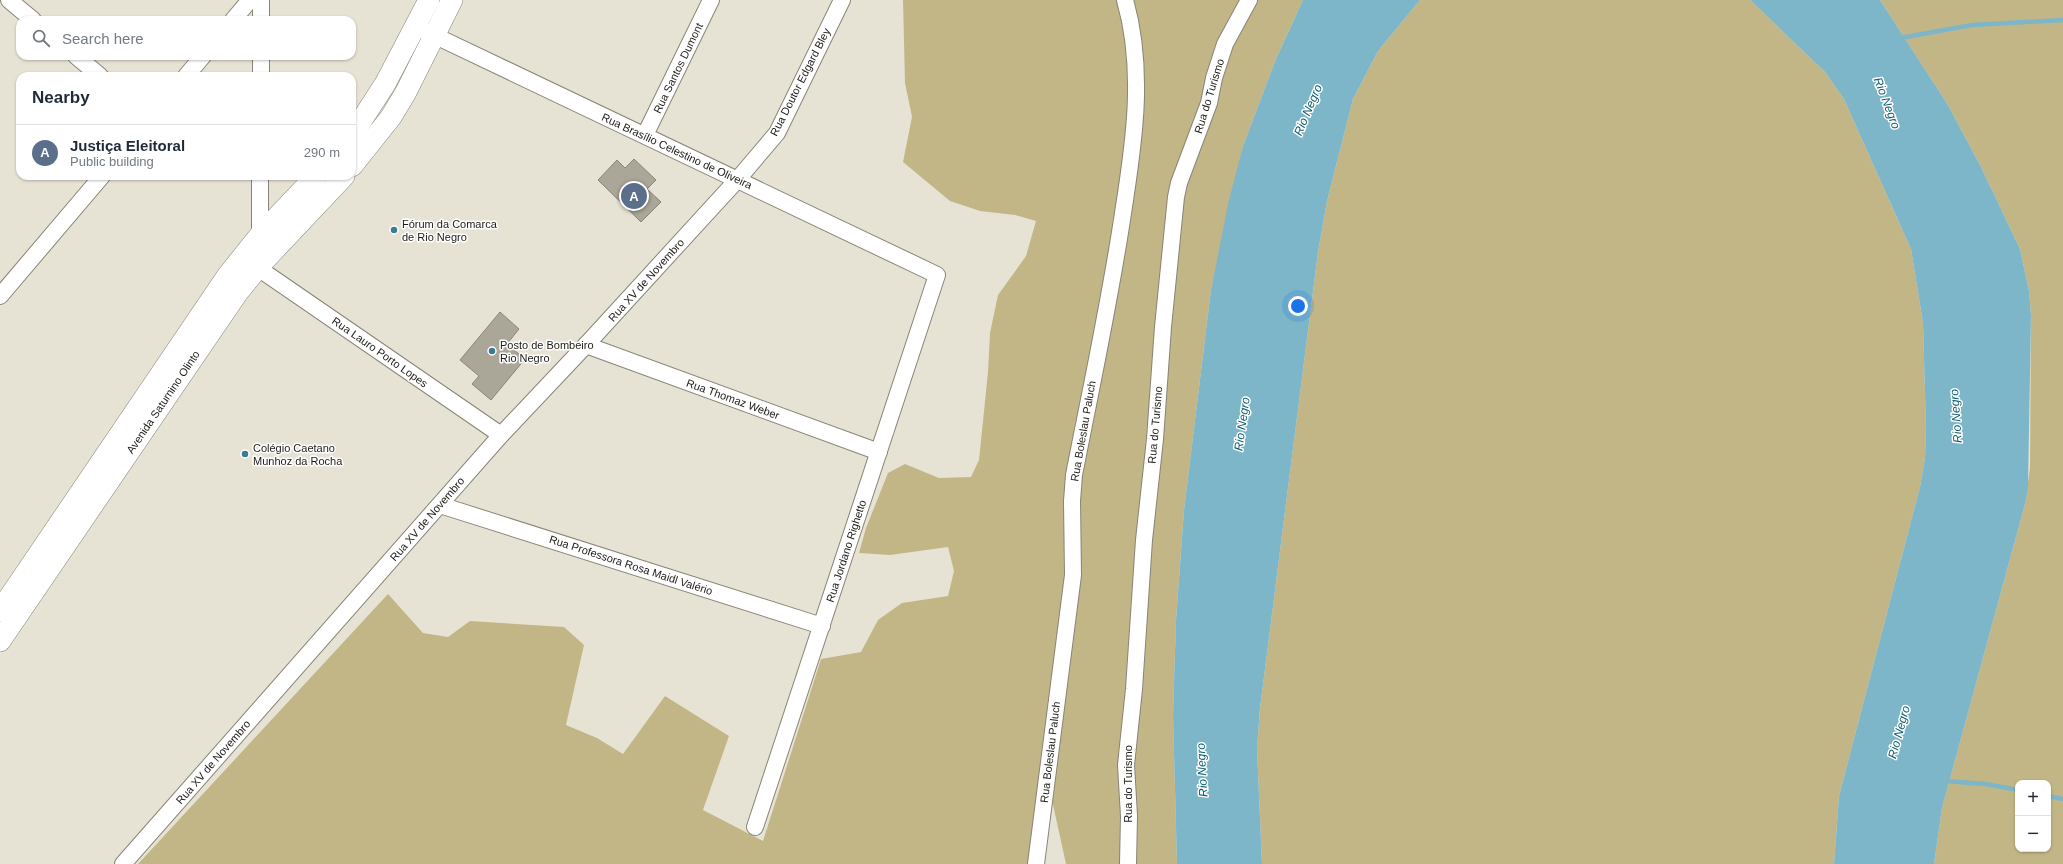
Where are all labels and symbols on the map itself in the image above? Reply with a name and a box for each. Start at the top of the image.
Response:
street label: Rua Santos Dumont [651,21,705,115]
street label: Rua Doutor Edgard Bley [768,26,833,138]
street label: Rua do Turismo [1192,57,1226,135]
water label: Rio Negro [1871,75,1903,131]
water label: Rio Negro [1291,82,1325,138]
street label: Rua Brasílio Celestino de Oliveira [600,111,755,192]
pin: A [621,181,647,211]
place label: Fórum da Comarca de Rio Negro [402,218,498,243]
marker: Fórum da Comarca de Rio Negro [389,225,399,235]
street label: Rua XV de Novembro [606,236,686,324]
your location [1288,296,1308,316]
street label: Rua Lauro Porto Lopes [330,314,430,390]
place label: Posto de Bombeiro Rio Negro [500,339,594,364]
marker: Posto de Bombeiro Rio Negro [487,346,497,356]
street label: Avenida Saturnino Olinto [124,348,202,456]
street label: Rua Thomaz Weber [685,377,781,422]
street label: Rua Boleslau Paluch [1068,380,1098,482]
street label: Rua do Turismo [1146,386,1164,464]
water label: Rio Negro [1947,388,1965,443]
water label: Rio Negro [1231,396,1253,452]
place label: Colégio Caetano Munhoz da Rocha [253,442,343,467]
marker: Colégio Caetano Munhoz da Rocha [240,449,250,459]
street label: Rua XV de Novembro [387,475,467,563]
street label: Rua Jordano Righetto [824,498,868,604]
street label: Rua Professora Rosa Maidl Valério [548,533,714,597]
street label: Rua Boleslau Paluch [1038,701,1062,803]
water label: Rio Negro [1885,704,1913,760]
street label: Rua XV de Novembro [173,718,253,806]
water label: Rio Negro [1194,742,1210,797]
street label: Rua do Turismo [1122,745,1134,823]

